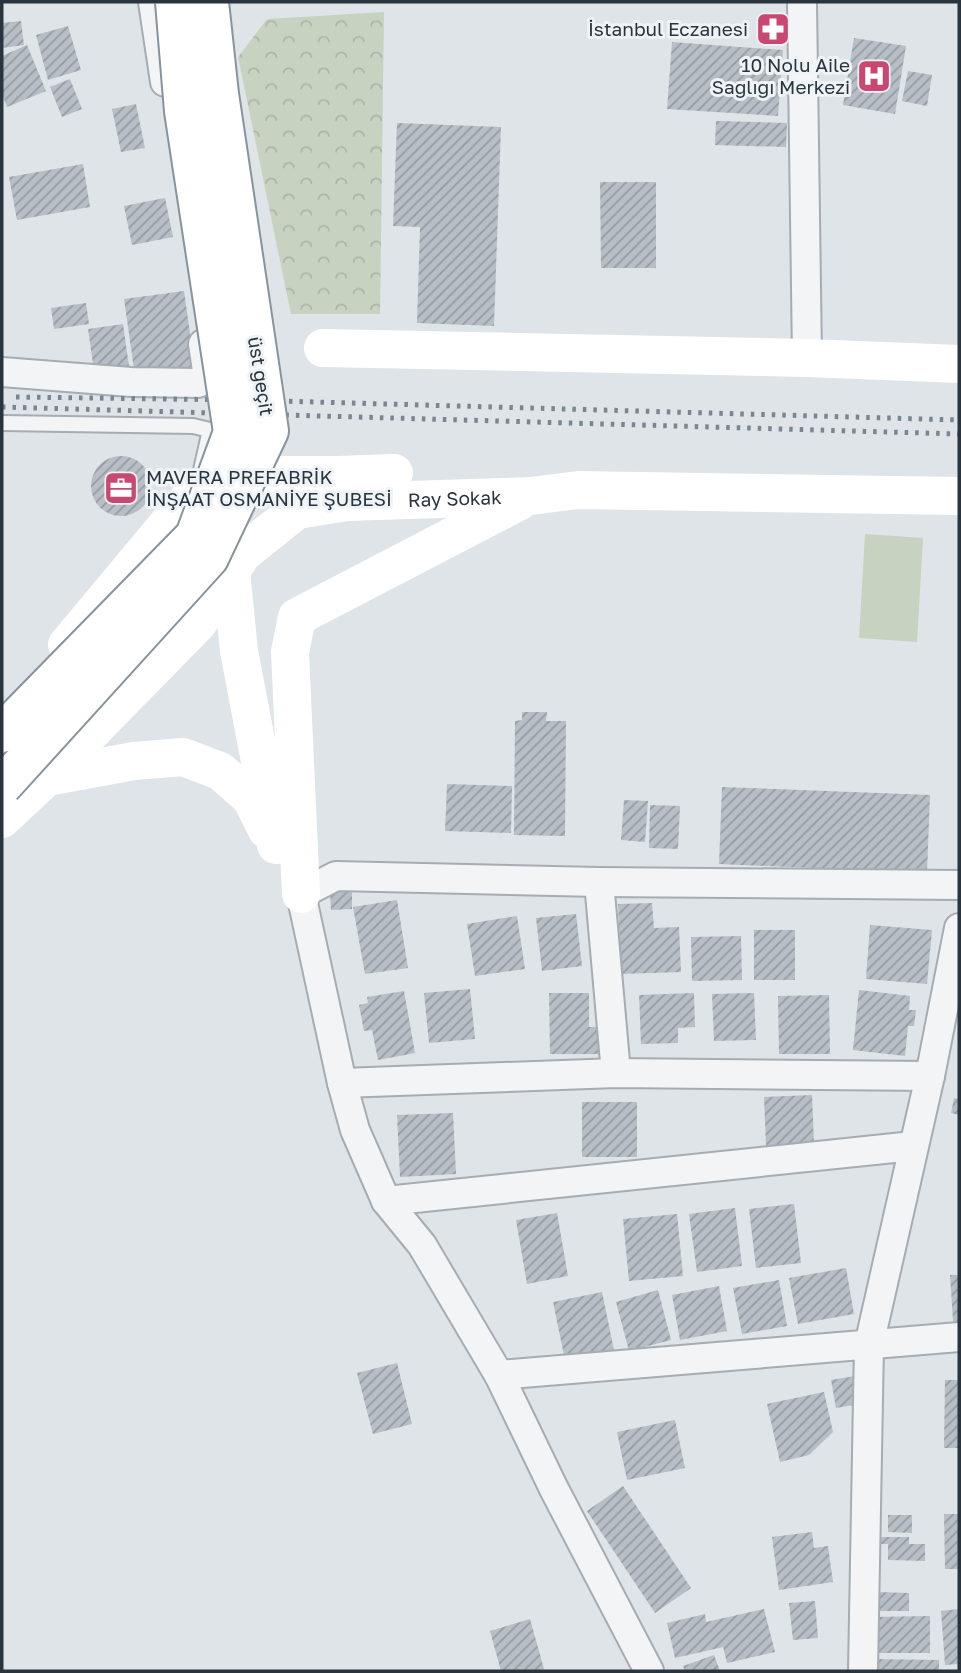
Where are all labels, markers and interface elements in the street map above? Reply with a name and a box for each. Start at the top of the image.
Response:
pharmacy icon: İstanbul Eczanesi [754,10,792,48]
place label: İstanbul Eczanesi [588,17,748,40]
place label: 10 Nolu Aile Sağlığı Merkezi [712,53,850,98]
hospital icon: 10 Nolu Aile Sağlığı Merkezi [855,57,893,95]
street label: üst geçit [244,335,279,417]
place label: MAVERA PREFABRİK İNŞAAT OSMANİYE ŞUBESİ [146,465,392,510]
office icon: MAVERA PREFABRİK İNŞAAT OSMANİYE ŞUBESİ [102,469,140,507]
street label: Ray Sokak [407,485,502,511]

